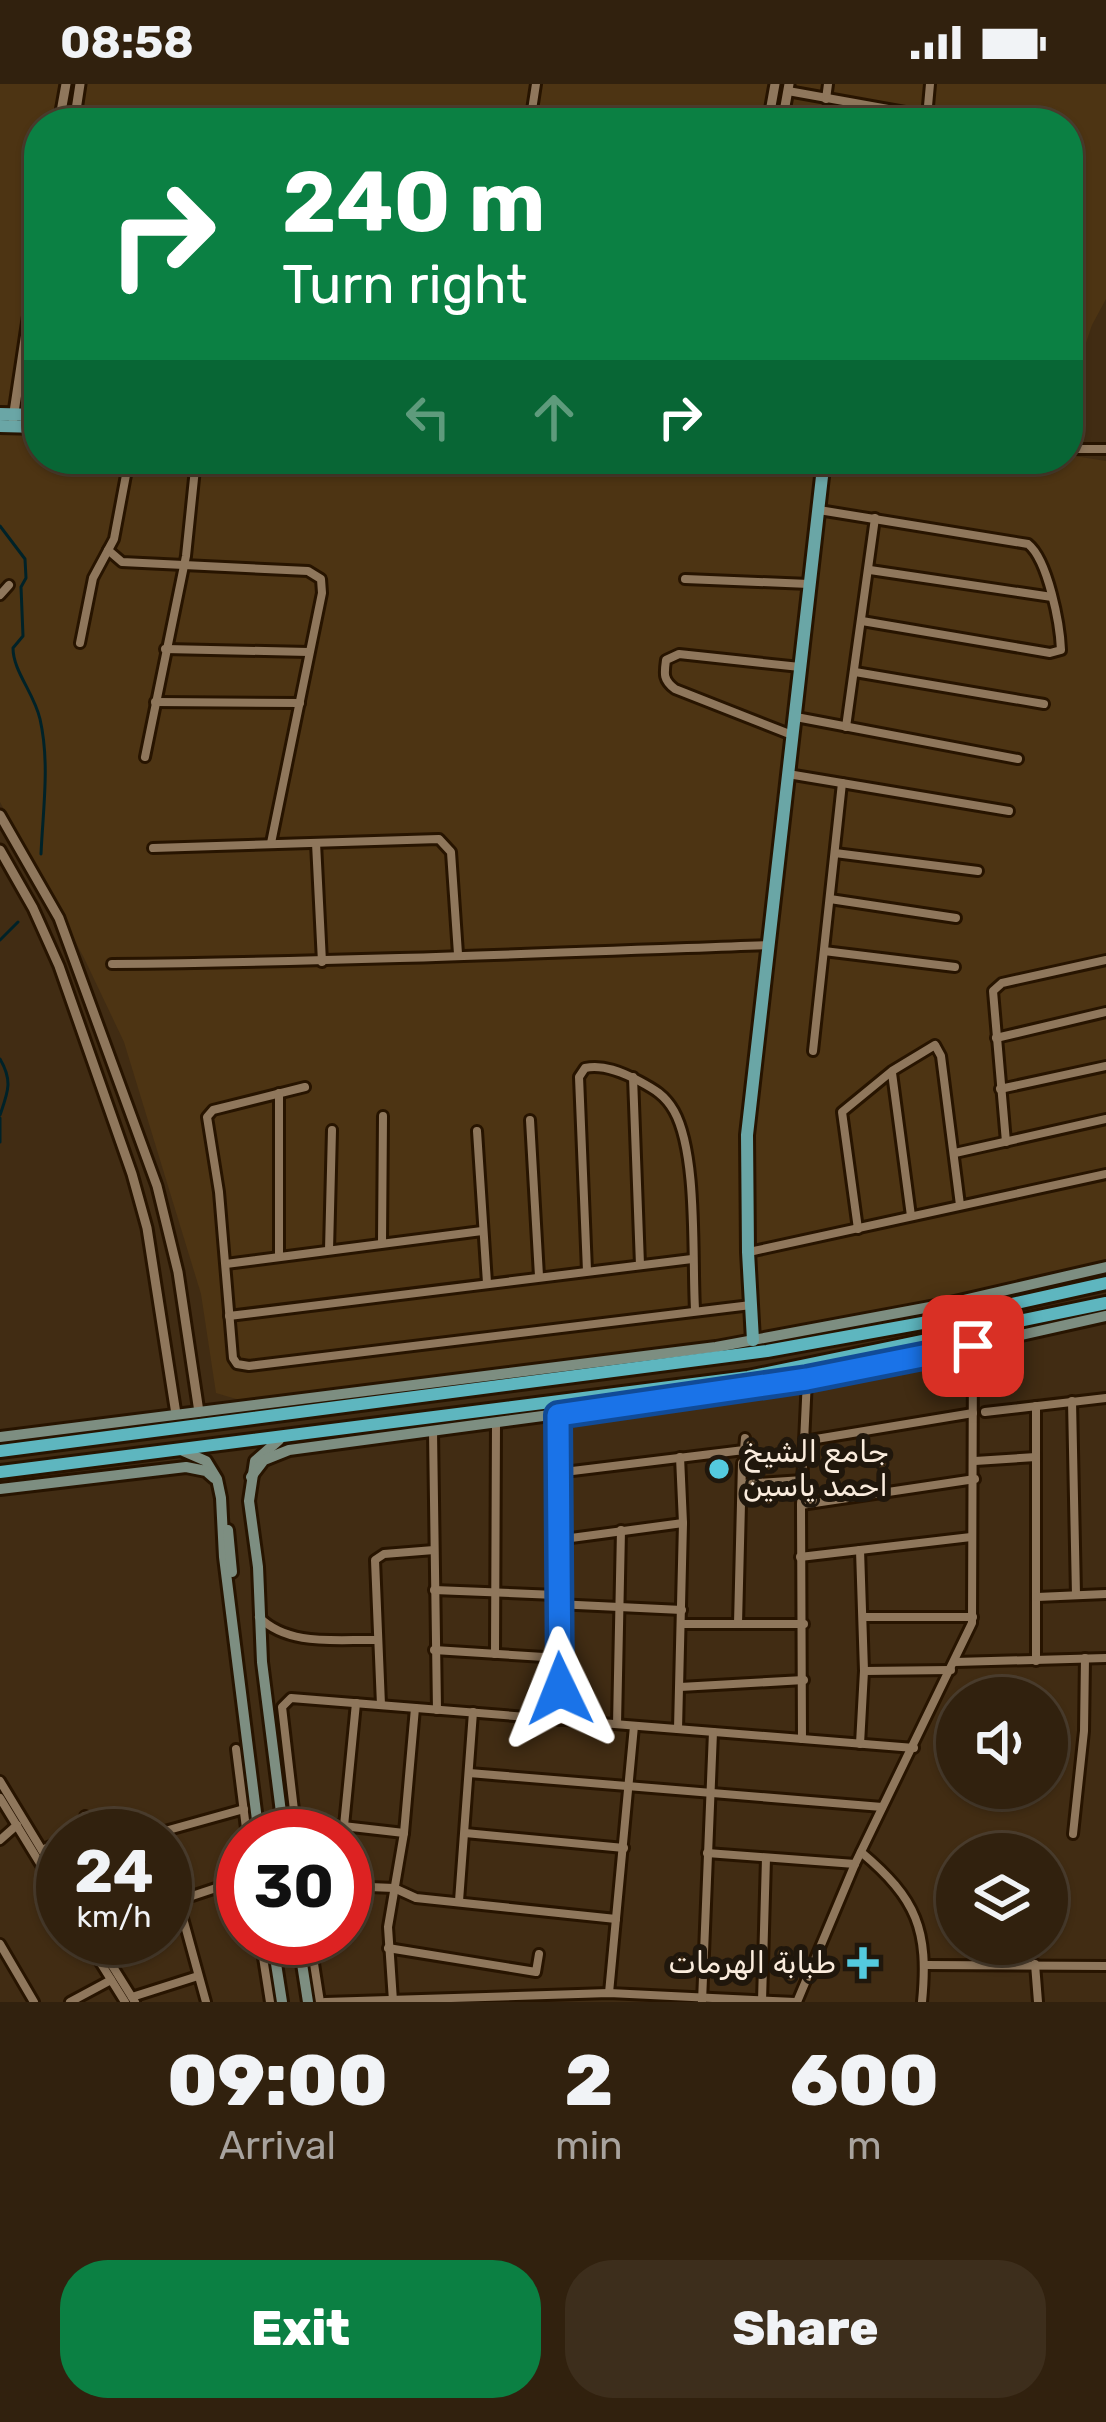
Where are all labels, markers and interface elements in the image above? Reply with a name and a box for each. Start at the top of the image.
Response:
text: 08:58 [60,16,194,69]
text: 240 m [282,152,546,252]
icon: right [84,156,240,312]
text: Turn right [282,253,527,317]
icon: left [395,384,461,450]
icon: ahead [521,384,587,450]
icon: right [647,384,713,450]
pin [922,1295,1024,1397]
icon: arrive [940,1313,1006,1379]
place label: جامع الشيخ احمد ياسين [743,1434,889,1504]
marker: جامع الشيخ احمد ياسين [706,1456,732,1482]
position arrow [497,1626,623,1752]
map controls [936,1677,1068,1965]
button: sound [936,1677,1068,1809]
speed limit sign: 30 [216,1809,372,1965]
button: layers [936,1833,1068,1965]
text: 24 [74,1836,154,1907]
text: km/h [77,1899,151,1935]
place label: طبابة الهرمات [668,1945,836,1981]
marker: طبابة الهرمات [847,1947,879,1979]
text: 09:00 [167,2038,388,2123]
text: 2 [565,2038,613,2123]
text: 600 [790,2038,939,2123]
text: Arrival [219,2123,336,2169]
text: min [555,2123,623,2169]
text: m [847,2123,882,2169]
button: Exit [60,2260,541,2398]
button: Share [565,2260,1046,2398]

